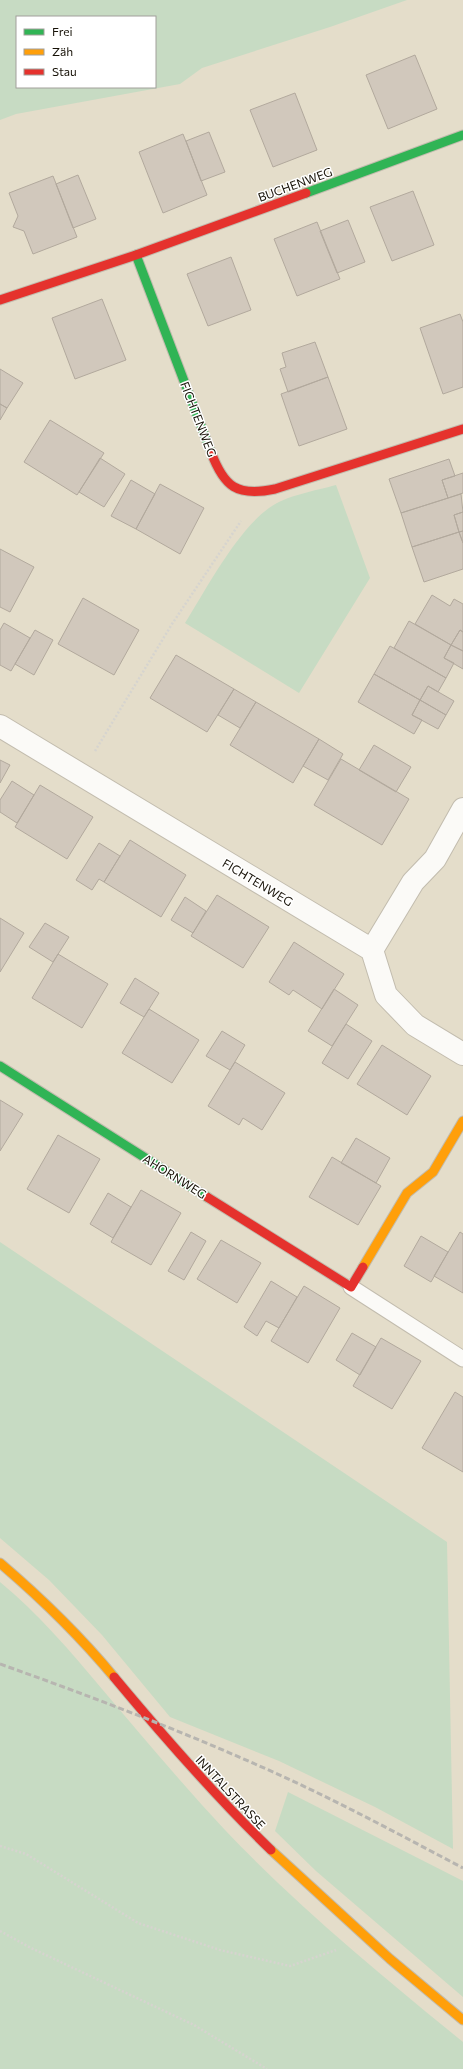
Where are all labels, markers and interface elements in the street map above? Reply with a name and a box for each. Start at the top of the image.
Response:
legend [16,16,156,88]
text: Frei [52,24,73,38]
text: Zäh [52,44,73,58]
text: Stau [52,64,77,78]
street label: BUCHENWEG [256,164,334,204]
street label: FICHTENWEG [178,379,220,459]
street label: FICHTENWEG [220,856,296,908]
street label: AHORNWEG [141,1151,209,1201]
street label: INNTALSTRASSE [193,1752,269,1832]

